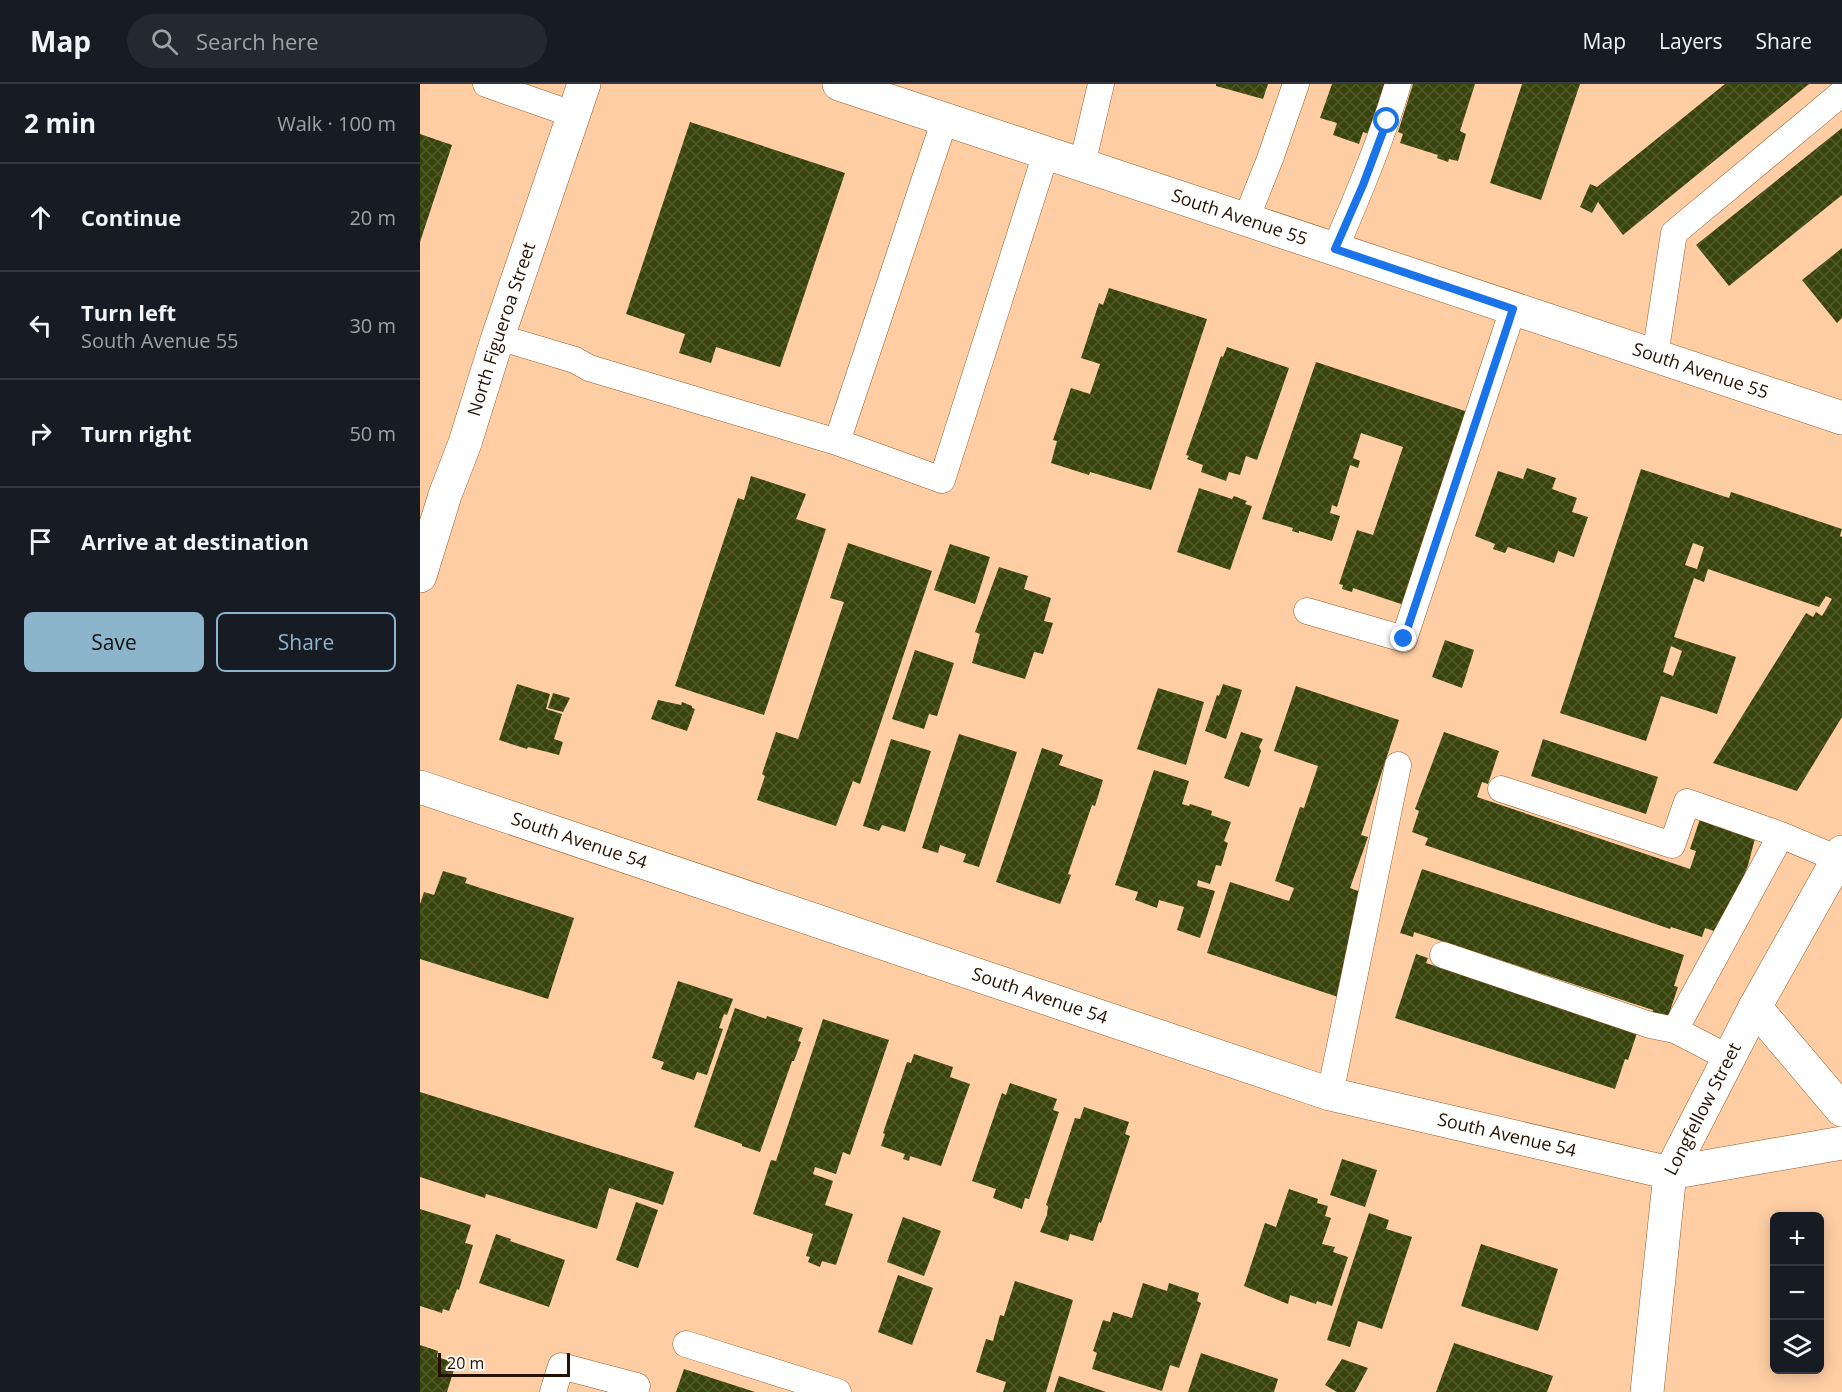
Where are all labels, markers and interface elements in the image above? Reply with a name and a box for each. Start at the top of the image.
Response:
search box [127,14,547,68]
text: Map [30,22,91,60]
icon: search [148,25,181,58]
text: Search here [196,26,319,56]
text: Map [1583,27,1626,55]
text: Layers [1659,27,1723,55]
text: Share [1756,27,1812,55]
text: 2 min [24,105,96,141]
route start [1373,107,1399,133]
text: Walk · 100 m [277,110,396,137]
street label: South Avenue 55 [1169,183,1311,250]
icon: ahead [24,201,57,234]
text: Continue [81,202,181,232]
text: 20 m [349,204,396,231]
street label: North Figueroa Street [461,239,540,419]
text: Turn left [81,297,176,327]
icon: left [24,309,57,342]
text: 30 m [349,312,396,339]
text: South Avenue 55 [81,327,239,354]
street label: South Avenue 55 [1630,336,1772,404]
icon: right [24,417,57,450]
text: Turn right [81,418,192,448]
text: 50 m [349,420,396,447]
icon: arrive [24,525,57,558]
text: Arrive at destination [81,526,309,556]
button: Save [24,612,204,672]
button: Share [216,612,396,672]
route end [1390,625,1416,651]
street label: South Avenue 54 [508,806,651,874]
street label: South Avenue 54 [969,961,1111,1029]
street label: Longfellow Street [1658,1038,1746,1179]
street label: South Avenue 54 [1435,1106,1579,1162]
map controls [1770,1212,1824,1374]
button: + [1770,1212,1824,1266]
button: − [1770,1266,1824,1320]
button: layers [1770,1320,1824,1374]
scale bar [438,1350,570,1378]
text: 20 m [447,1352,484,1374]

